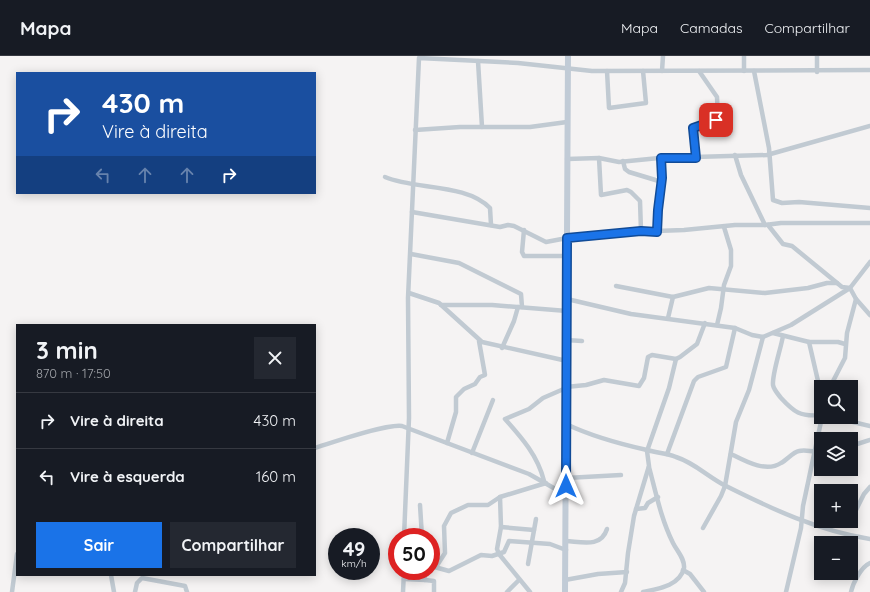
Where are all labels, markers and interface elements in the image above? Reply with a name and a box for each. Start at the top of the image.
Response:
text: Mapa [20,16,71,40]
text: Mapa [621,19,658,37]
text: Camadas [680,19,742,37]
text: Compartilhar [764,19,850,37]
text: 430 m [102,85,184,120]
icon: right [36,88,88,140]
pin [699,103,733,137]
icon: arrive [705,109,727,131]
text: Vire à direita [102,120,208,143]
icon: left [92,164,114,186]
icon: ahead [134,164,156,186]
icon: ahead [176,164,198,186]
icon: right [218,164,240,186]
text: 3 min [36,335,98,365]
button: close [254,337,296,379]
text: 870 m · 17:50 [36,365,111,381]
map controls [814,380,858,580]
button: search [814,380,858,424]
icon: right [36,410,58,432]
text: Vire à direita [70,411,164,430]
text: 430 m [254,411,296,430]
button: layers [814,432,858,476]
position arrow [545,465,587,507]
icon: left [36,466,58,488]
text: Vire à esquerda [70,467,185,486]
text: 160 m [256,467,296,486]
button: + [814,484,858,528]
button: Sair [36,522,162,568]
button: Compartilhar [170,522,296,568]
speed limit sign: 50 [388,528,440,580]
text: 49 [343,536,365,561]
button: − [814,536,858,580]
text: km/h [341,557,367,570]

